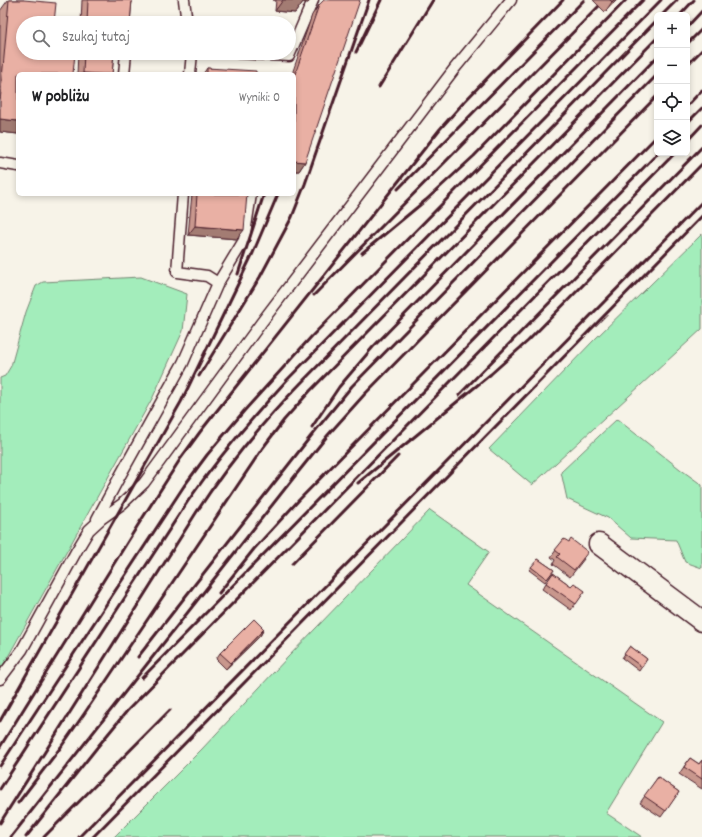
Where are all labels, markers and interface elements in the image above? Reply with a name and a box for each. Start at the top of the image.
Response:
map controls [654,12,690,156]
button: + [654,12,690,48]
search box [16,16,296,60]
icon: search [30,27,52,49]
text: Szukaj tutaj [62,27,130,49]
button: − [654,48,690,84]
button: locate [654,84,690,120]
text: W pobliżu [32,86,89,110]
text: Wyniki: 0 [239,89,280,108]
button: layers [654,120,690,156]

